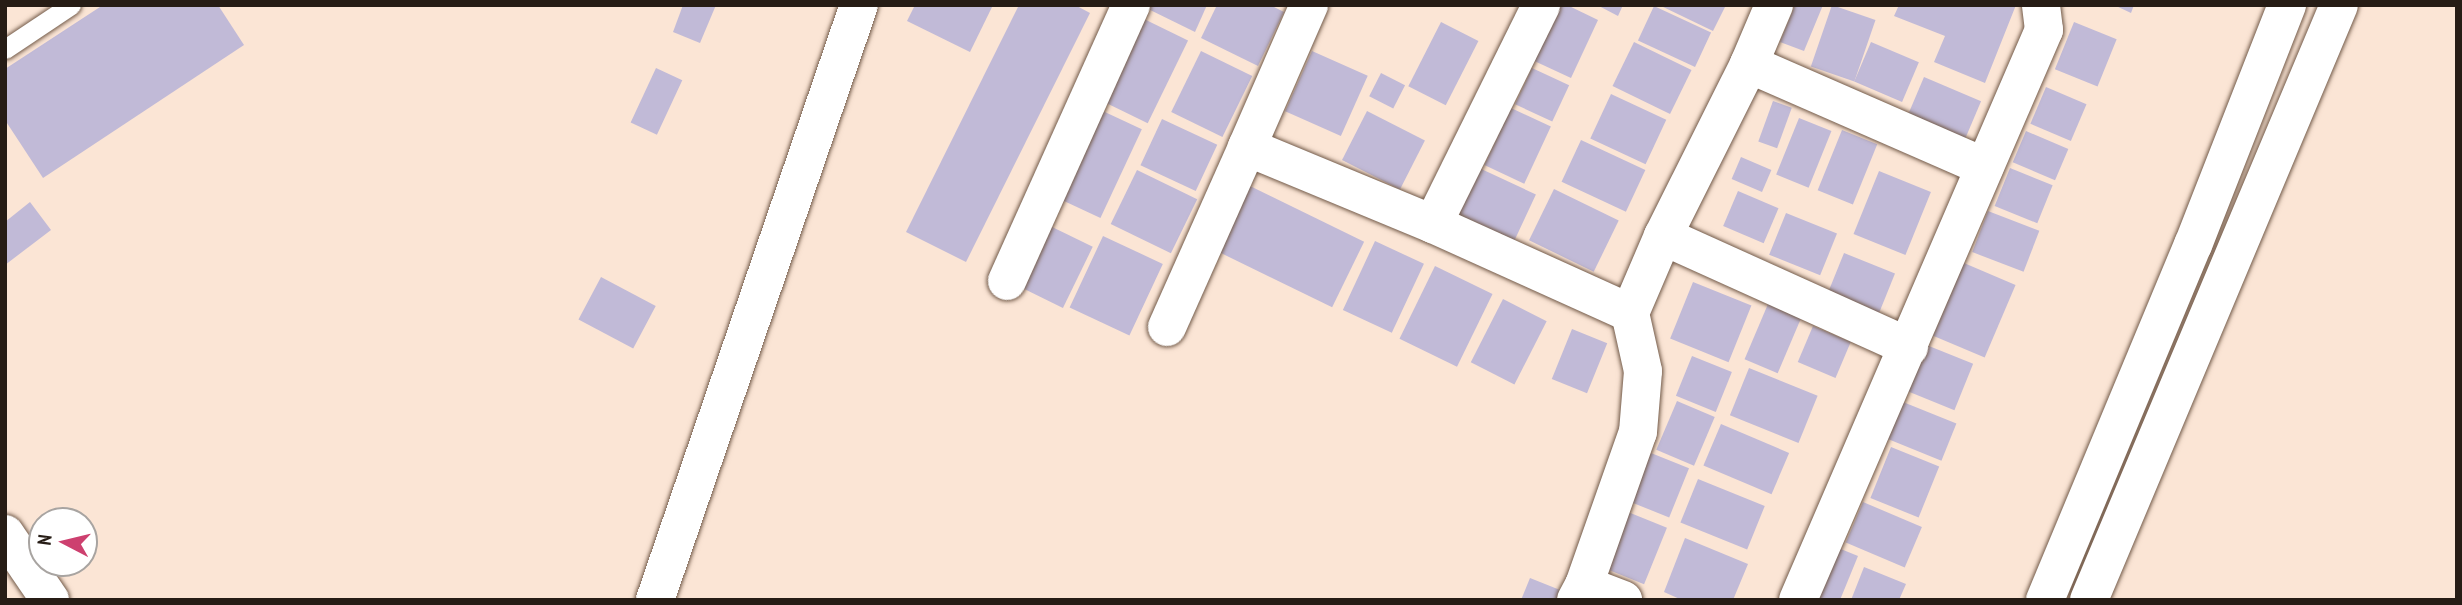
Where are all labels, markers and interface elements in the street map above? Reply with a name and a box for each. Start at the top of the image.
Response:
north arrow [28,507,98,577]
text: N [32,533,57,546]

